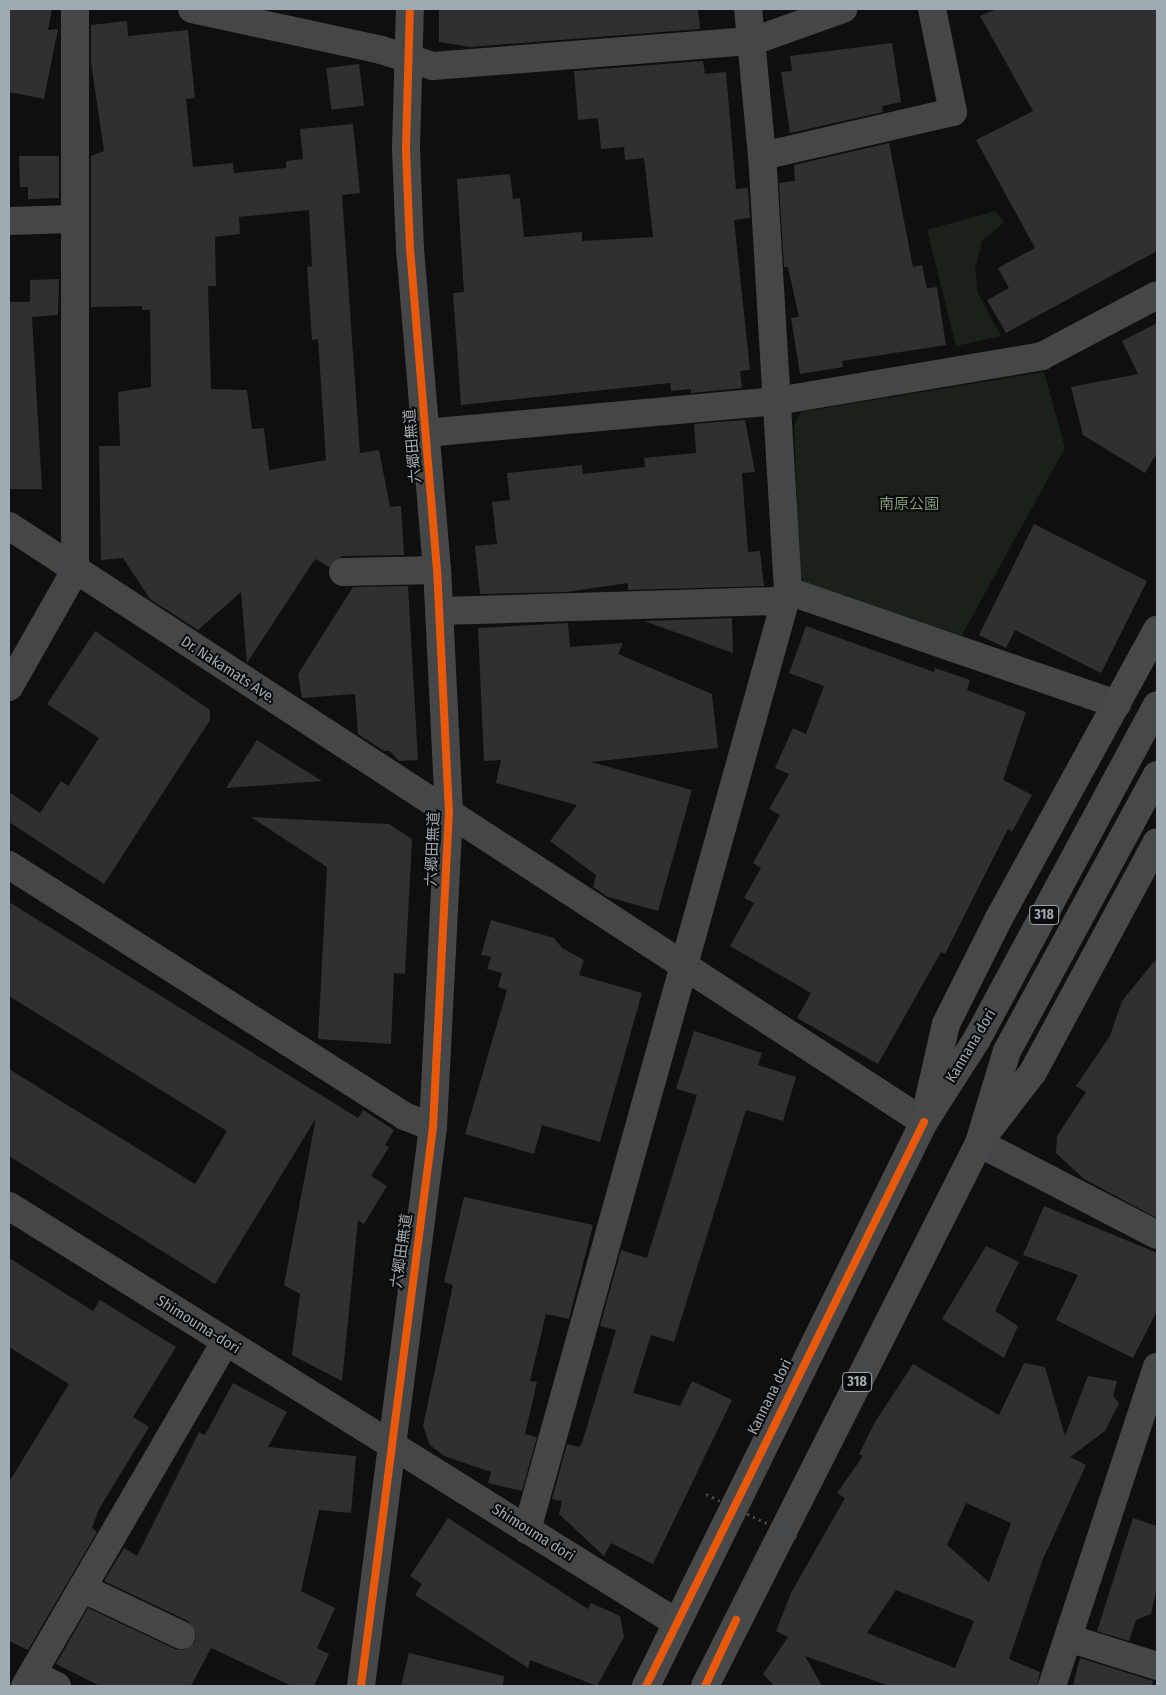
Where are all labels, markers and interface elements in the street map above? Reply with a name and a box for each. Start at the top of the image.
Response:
street label: 六郷田無道 [401,408,425,484]
park label: 南原公園 [879,496,939,514]
street label: Dr. Nakamats Ave. [178,633,278,707]
street label: 六郷田無道 [423,811,443,887]
road number: 318 [1029,904,1059,926]
street label: Kannana dori [942,1006,1000,1086]
street label: 六郷田無道 [388,1213,416,1289]
street label: Shimouma-dori [153,1292,243,1358]
street label: Kannana dori [744,1356,796,1438]
road number: 318 [842,1370,872,1394]
street label: Shimouma dori [488,1501,578,1565]

